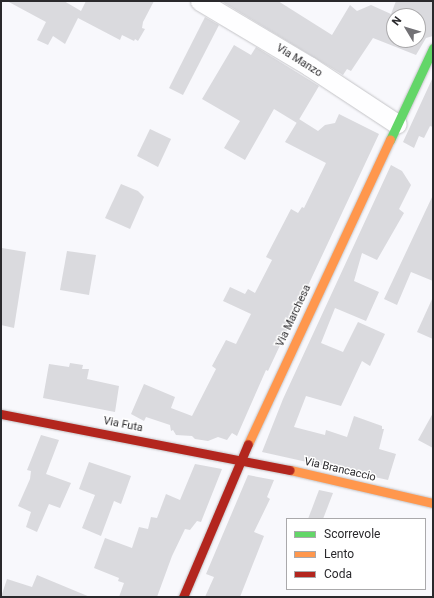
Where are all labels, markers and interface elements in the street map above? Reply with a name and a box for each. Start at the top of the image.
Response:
north arrow [386,8,426,48]
text: N [389,14,404,28]
street label: Via Manzo [274,42,324,80]
street label: Via Marchesa [274,283,314,349]
street label: Via Futa [102,415,144,435]
street label: Via Brancaccio [303,455,377,485]
legend [286,518,426,590]
text: Scorrevole [324,527,380,541]
text: Lento [324,547,354,561]
text: Coda [324,567,352,581]

